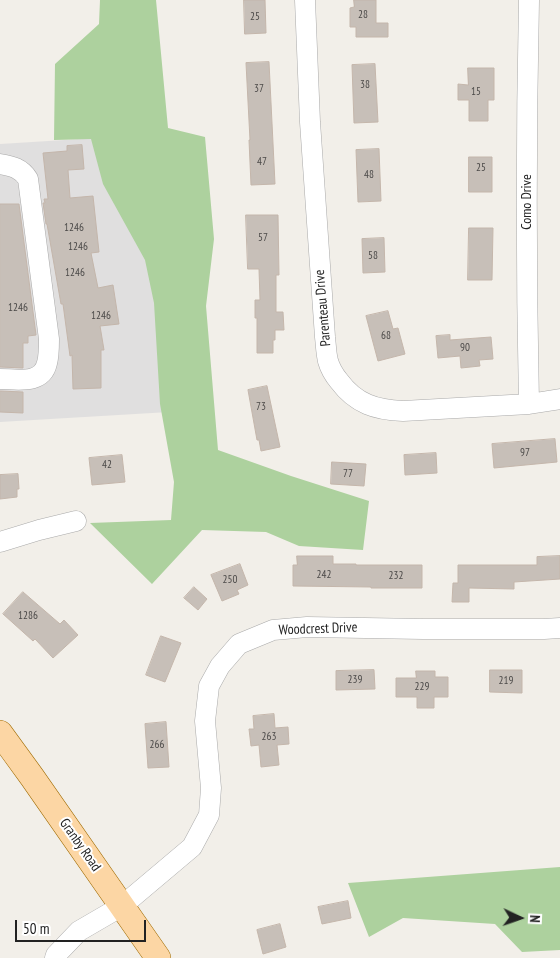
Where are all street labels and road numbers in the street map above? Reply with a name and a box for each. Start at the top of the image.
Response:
street label: Como Drive [519,174,535,230]
street label: Parenteau Drive [311,269,335,347]
street label: Woodcrest Drive [278,619,358,639]
street label: Granby Road [56,815,104,875]

